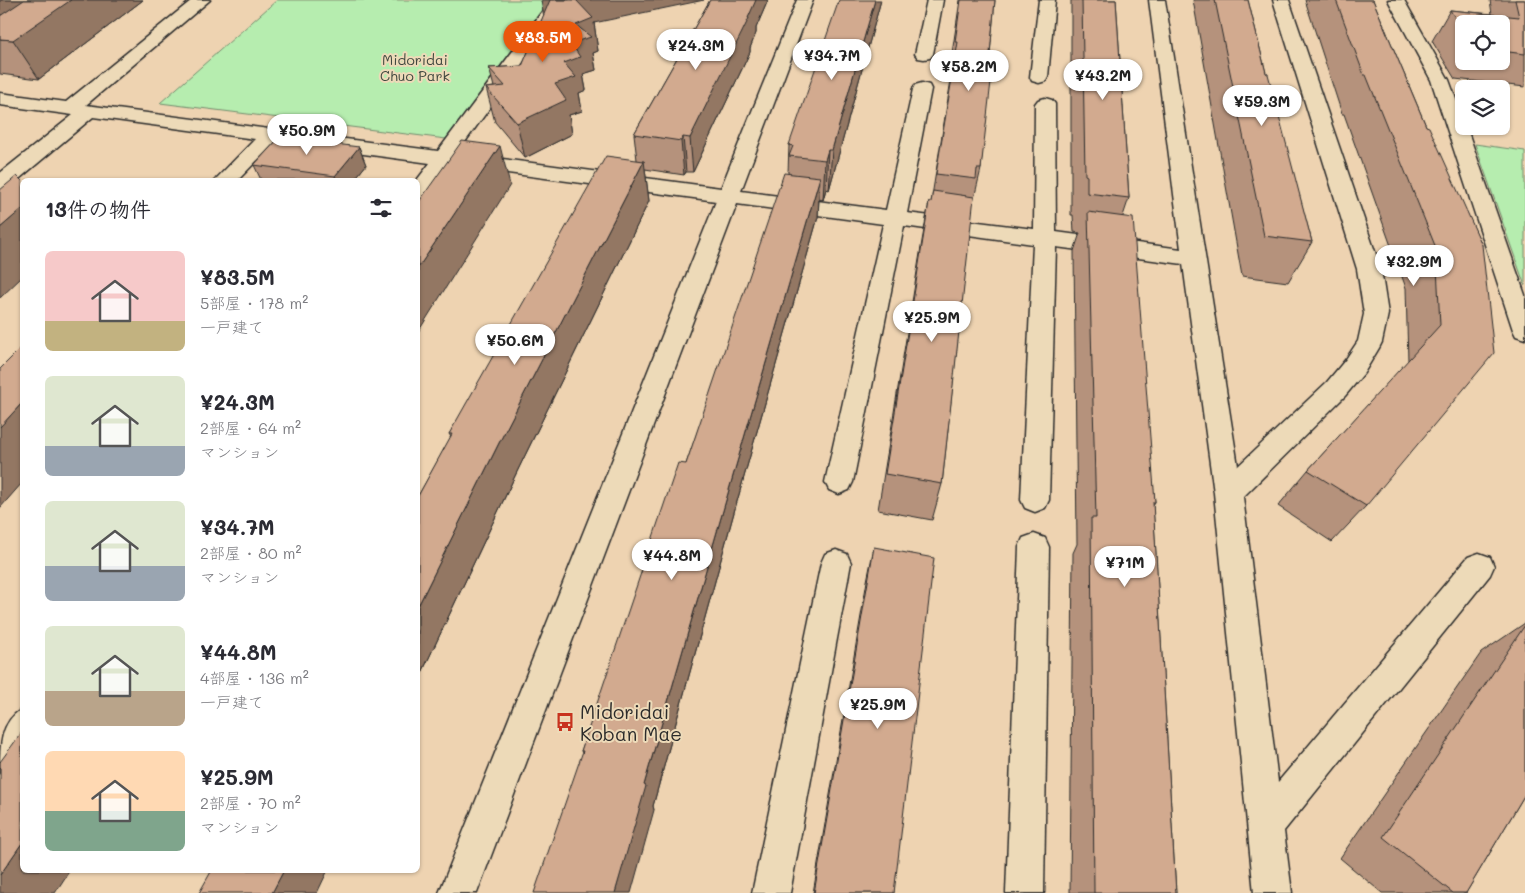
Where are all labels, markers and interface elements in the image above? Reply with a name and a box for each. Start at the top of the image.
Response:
map controls [1455,15,1510,135]
button: locate [1455,15,1510,70]
pin: ¥83.5M [502,20,584,63]
text: ¥83.5M [514,26,572,47]
pin: ¥24.3M [655,28,737,71]
text: ¥24.3M [667,34,725,55]
pin: ¥34.7M [791,38,873,81]
text: ¥34.7M [803,44,861,65]
pin: ¥58.2M [928,49,1010,92]
park label: Midoridai Chuo Park [380,50,450,85]
text: ¥58.2M [941,55,997,76]
pin: ¥43.2M [1062,58,1144,101]
text: ¥43.2M [1074,64,1132,85]
button: layers [1455,80,1510,135]
pin: ¥59.3M [1221,84,1303,127]
text: ¥59.3M [1234,90,1290,111]
pin: ¥50.9M [266,114,348,156]
text: ¥50.9M [278,119,336,140]
icon: filters [367,194,395,222]
text: 13件の物件 [45,195,151,222]
pin: ¥32.9M [1373,244,1455,287]
text: ¥32.9M [1386,250,1442,271]
text: ¥83.5M [200,263,275,290]
icon: home [85,271,145,331]
text: 5部屋 · 178 m² [200,292,308,313]
pin: ¥25.9M [891,300,973,343]
text: ¥25.9M [904,306,960,327]
text: 一戸建て [200,316,264,337]
pin: ¥50.6M [474,324,556,366]
text: ¥50.6M [486,329,544,350]
text: ¥24.3M [200,388,275,415]
icon: home [85,396,145,456]
text: 2部屋 · 64 m² [200,417,301,438]
text: マンション [200,441,279,462]
text: ¥34.7M [200,513,275,540]
icon: home [85,521,145,581]
pin: ¥44.8M [631,538,713,581]
text: 2部屋 · 80 m² [200,542,302,563]
text: ¥44.8M [643,544,701,565]
pin: ¥71M [1095,546,1155,588]
text: ¥71M [1105,551,1145,572]
text: マンション [200,566,279,587]
text: ¥44.8M [200,638,277,665]
icon: home [85,646,145,706]
text: 4部屋 · 136 m² [200,667,309,688]
pin: ¥25.9M [837,688,919,730]
text: 一戸建て [200,691,264,712]
text: ¥25.9M [850,693,906,714]
place label: Midoridai Koban Mae [580,699,682,746]
bus stop icon: Midoridai Koban Mae [554,711,576,733]
text: ¥25.9M [200,763,274,790]
icon: home [85,771,145,831]
text: 2部屋 · 70 m² [200,792,301,813]
text: マンション [200,816,279,837]

